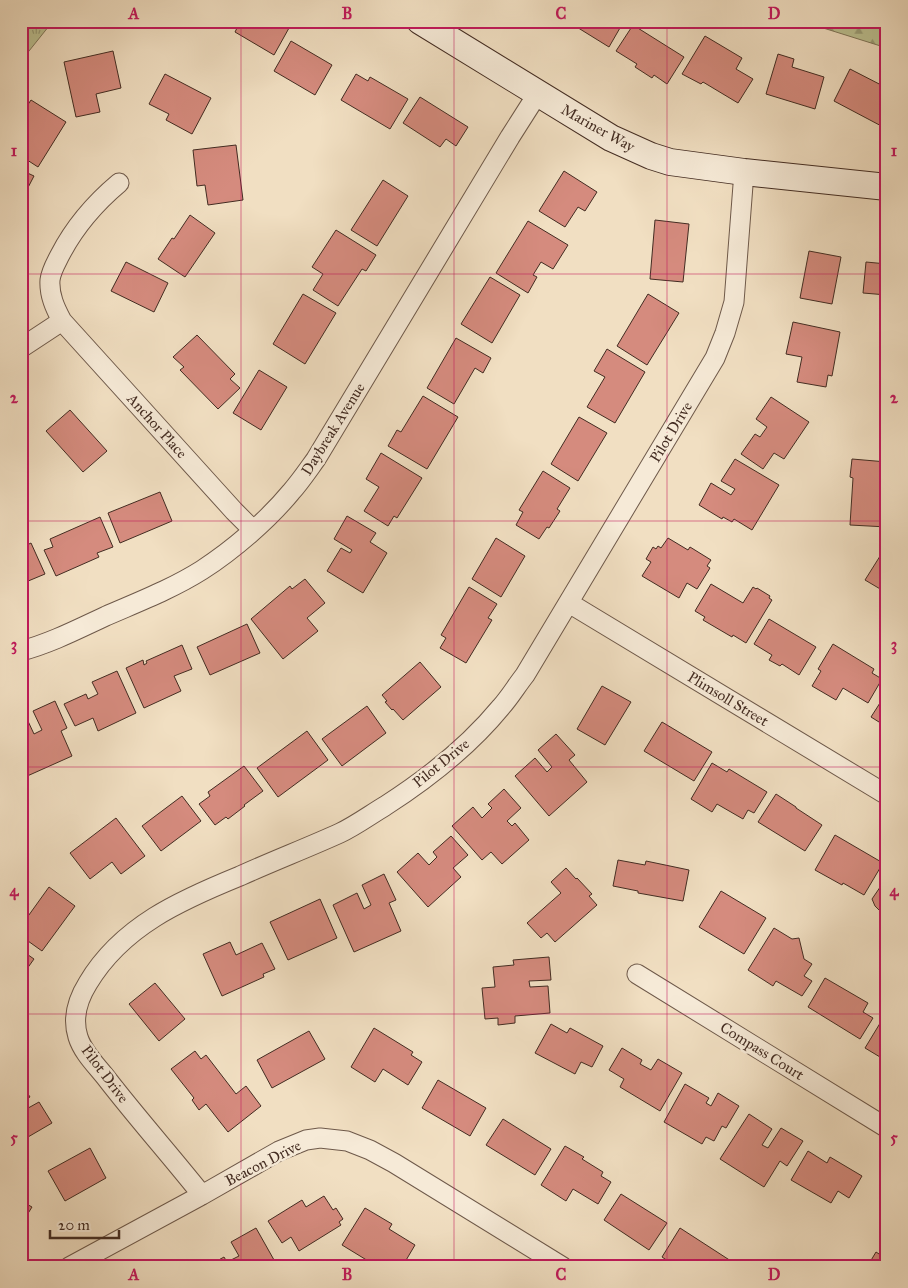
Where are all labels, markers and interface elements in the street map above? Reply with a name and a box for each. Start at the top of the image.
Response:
text: A [128,4,140,23]
text: B [342,4,352,23]
text: C [556,4,567,23]
text: D [768,4,781,23]
street label: Mariner Way [558,100,639,156]
text: 1 [11,141,18,160]
text: 1 [891,141,898,160]
street label: Daybreak Avenue [297,379,369,479]
text: 2 [10,388,19,407]
text: 2 [890,388,899,407]
street label: Anchor Place [123,389,191,462]
street label: Pilot Drive [646,398,696,466]
text: 3 [11,635,17,655]
text: 3 [891,635,897,655]
street label: Plimsoll Street [684,668,772,731]
street label: Pilot Drive [409,735,473,791]
text: 4 [10,881,20,901]
text: 4 [890,881,900,901]
street label: Compass Court [717,1018,808,1084]
street label: Pilot Drive [77,1042,133,1106]
text: 5 [10,1128,18,1147]
text: 5 [890,1128,898,1147]
street label: Beacon Drive [222,1136,304,1190]
scale bar [50,1208,119,1240]
text: 20 m [58,1216,90,1234]
text: A [128,1265,140,1284]
text: B [342,1265,352,1284]
text: C [556,1265,567,1284]
text: D [768,1265,781,1284]

